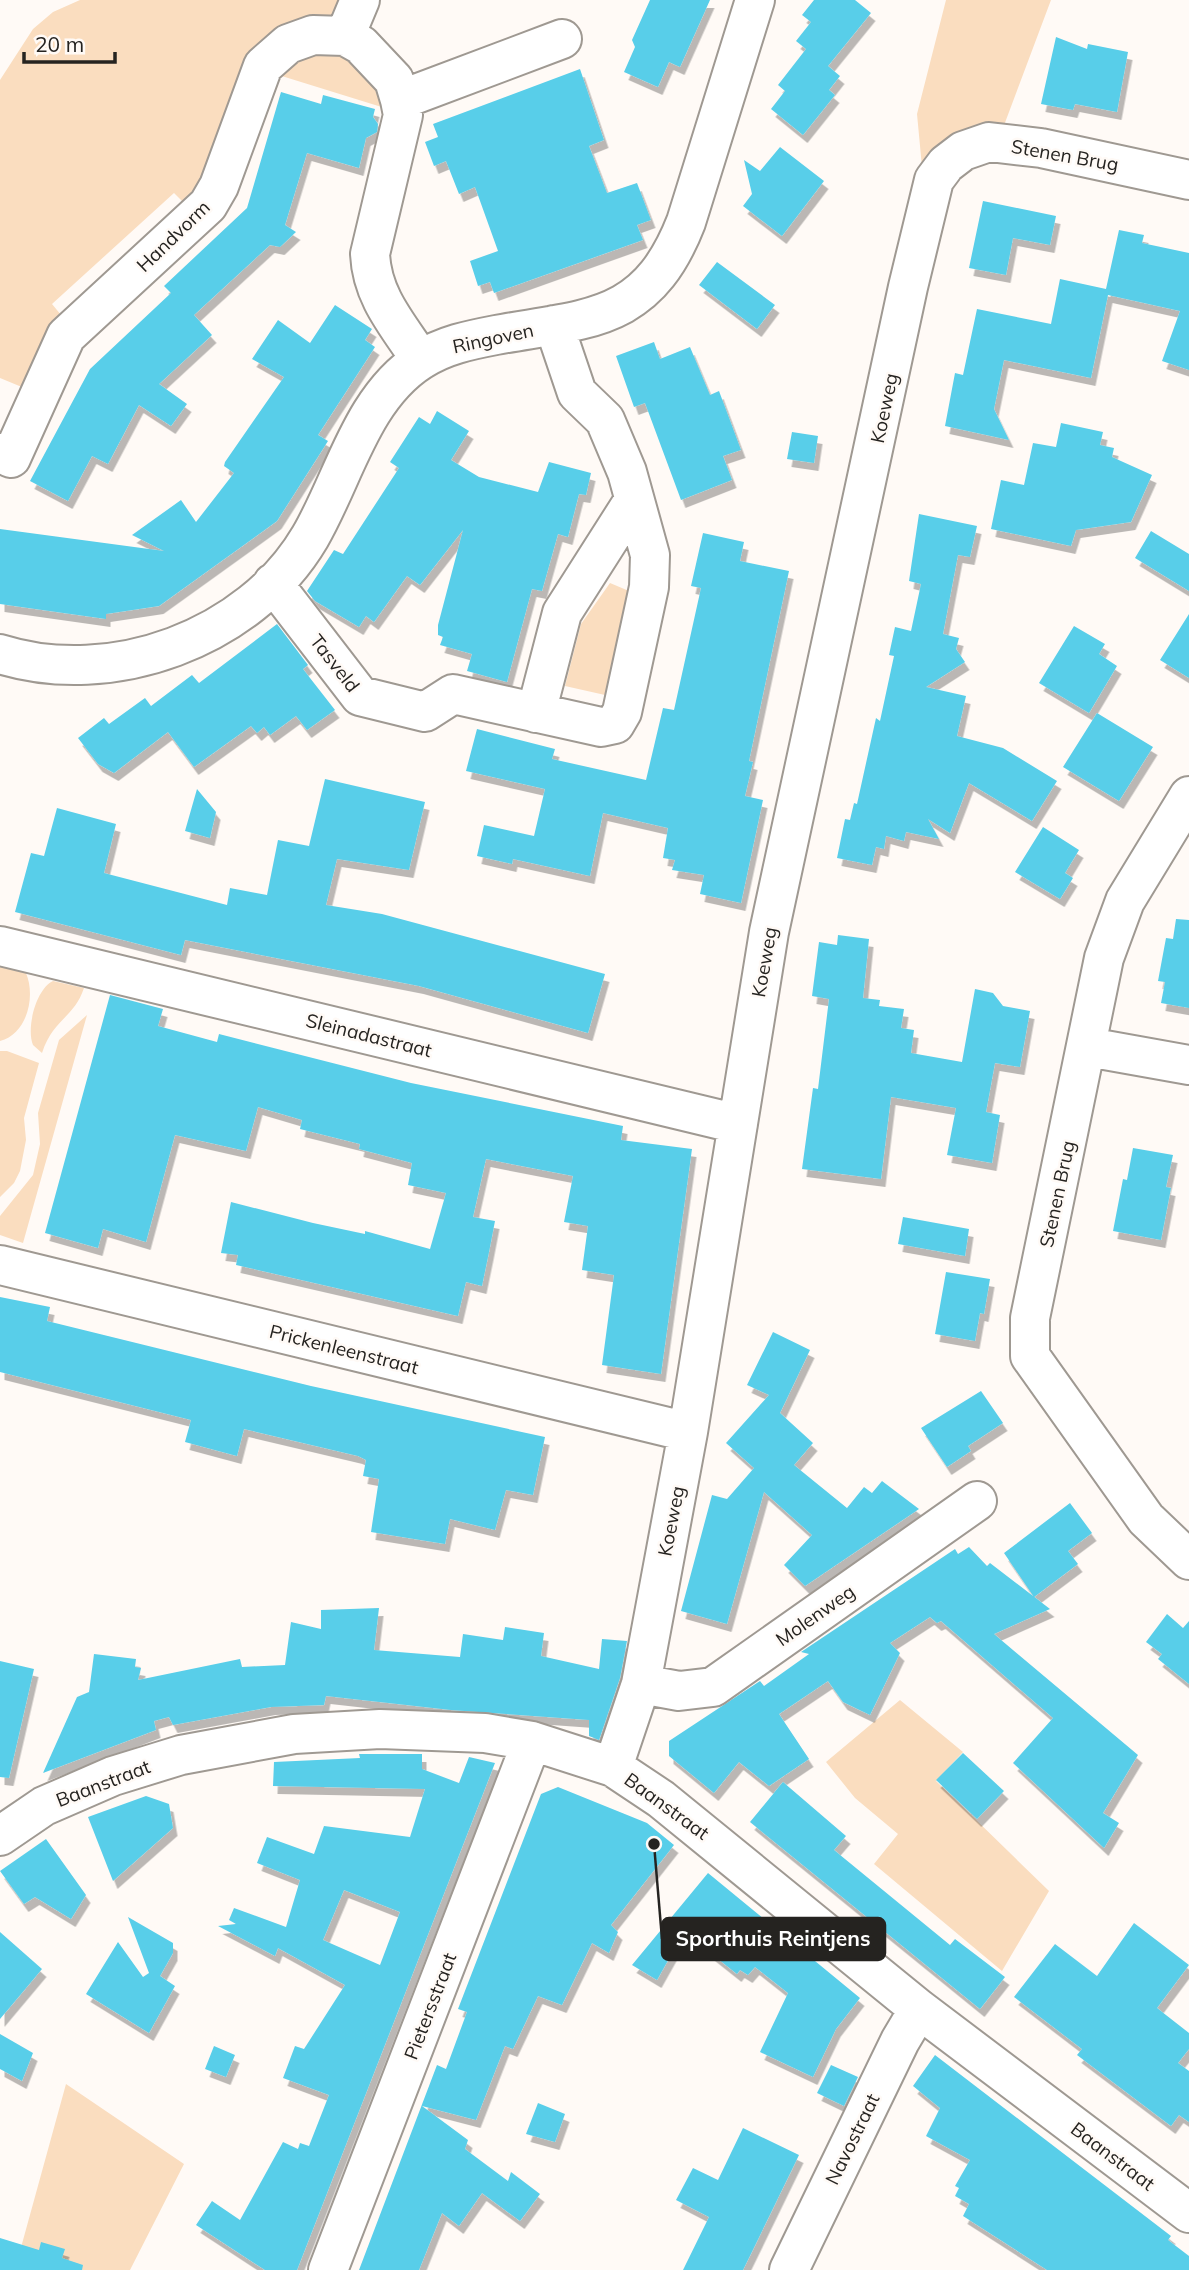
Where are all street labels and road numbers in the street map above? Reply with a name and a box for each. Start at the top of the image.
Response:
street label: Stenen Brug [1009,134,1121,176]
street label: Handvorm [131,195,215,277]
street label: Ringoven [450,318,536,358]
street label: Koeweg [865,371,903,445]
street label: Tasveld [305,629,365,697]
street label: Koeweg [746,925,782,999]
street label: Sleinadastraat [304,1008,435,1062]
street label: Stenen Brug [1034,1138,1080,1250]
street label: Prickenleenstraat [267,1319,421,1379]
street label: Koeweg [652,1484,690,1558]
street label: Molenweg [771,1579,859,1651]
street label: Baanstraat [52,1754,154,1812]
street label: Baanstraat [620,1767,714,1845]
street label: Pietersstraat [399,1949,461,2063]
street label: Navostraat [820,2089,885,2189]
street label: Baanstraat [1066,2117,1160,2196]

